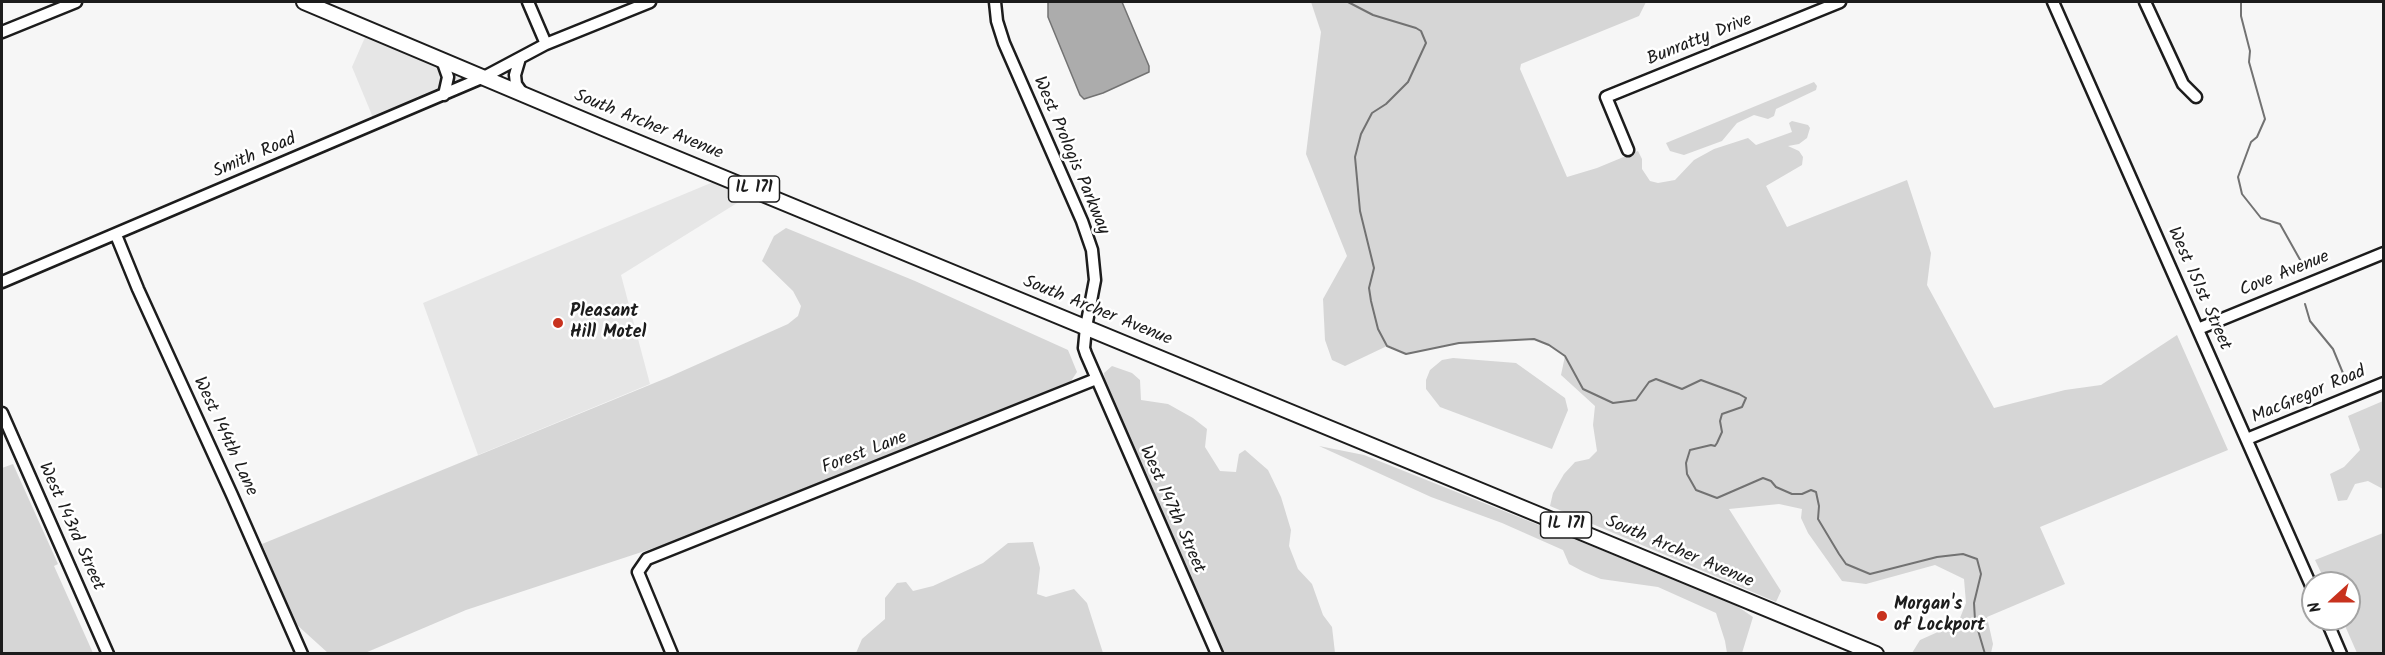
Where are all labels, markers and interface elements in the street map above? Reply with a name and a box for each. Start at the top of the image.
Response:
street label: Bunratty Drive [1644,10,1756,72]
street label: West Prologis Parkway [1027,74,1113,238]
street label: South Archer Avenue [570,86,726,166]
street label: Smith Road [210,130,300,184]
road number: IL 171 [728,176,780,202]
street label: West 151st Street [2161,224,2235,354]
street label: Cove Avenue [2237,247,2333,303]
street label: South Archer Avenue [1019,272,1175,352]
place label: Pleasant Hill Motel [570,302,646,344]
marker: Pleasant Hill Motel [551,316,565,330]
street label: MacGregor Road [2249,362,2369,430]
street label: West 144th Lane [187,374,261,500]
street label: Forest Lane [819,428,911,480]
street label: West 147th Street [1133,443,1209,577]
street label: West 143rd Street [32,460,108,594]
road number: IL 171 [1540,512,1592,538]
street label: South Archer Avenue [1602,512,1756,594]
north arrow [2301,571,2361,631]
place label: Morgan's of Lockport [1894,595,1985,638]
text: N [2302,598,2329,616]
marker: Morgan's of Lockport [1875,609,1889,623]

